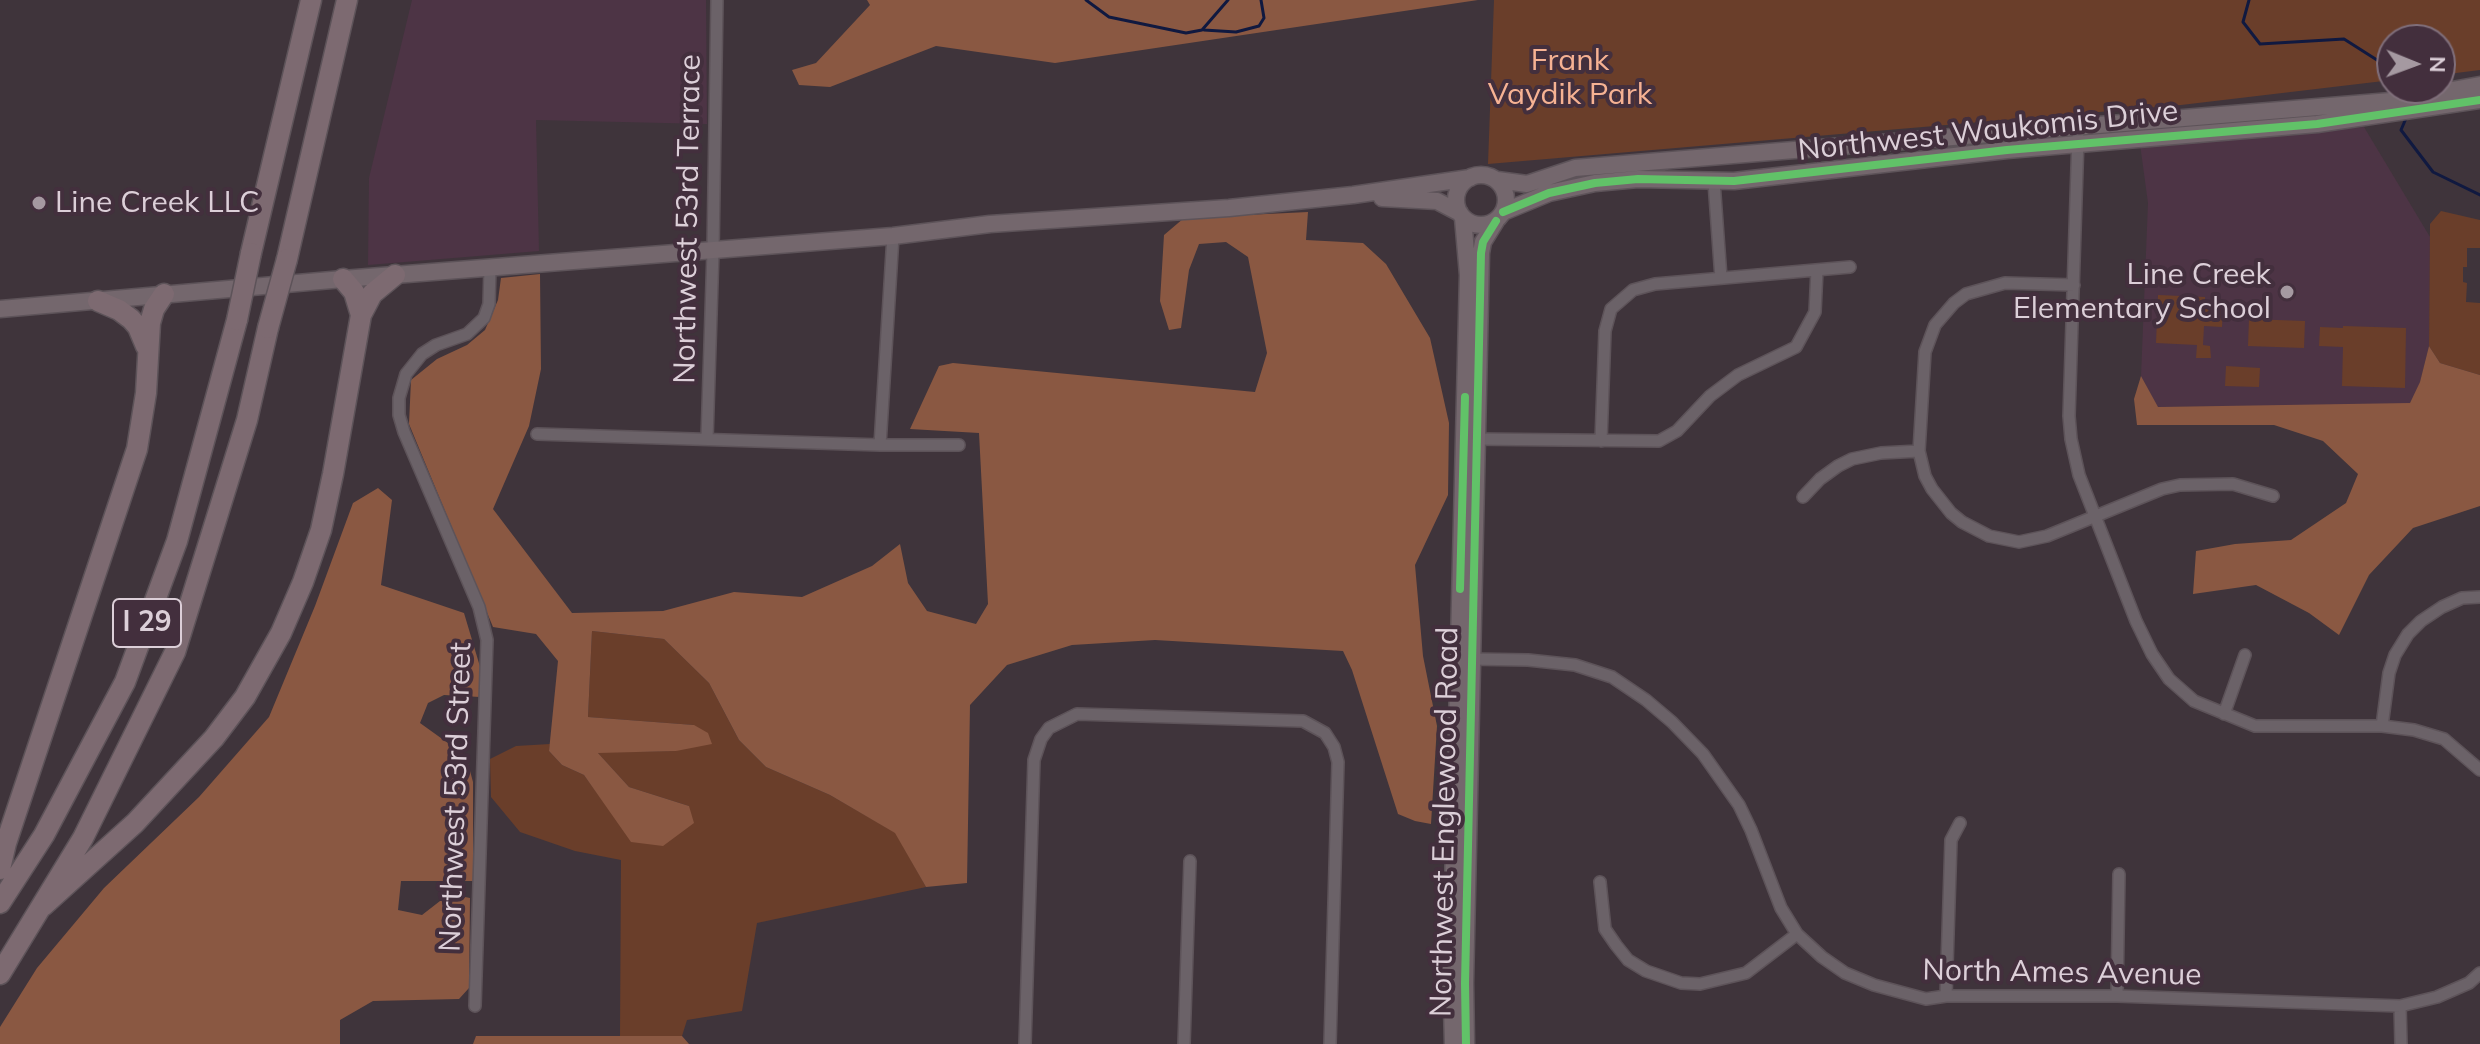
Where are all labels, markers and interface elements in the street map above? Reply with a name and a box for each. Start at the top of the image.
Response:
north arrow [2376,24,2456,104]
park label: Frank Vaydik Park [1488,43,1652,114]
street label: Northwest 53rd Terrace [667,54,709,384]
text: N [2424,56,2452,73]
street label: Northwest Waukomis Drive [1796,93,2180,169]
place label: Line Creek LLC [55,185,259,221]
marker: Line Creek LLC [30,194,48,212]
place label: Line Creek Elementary School [2013,257,2271,328]
marker: Line Creek Elementary School [2278,283,2296,301]
road number: I 29 [113,599,181,647]
street label: Northwest Englewood Road [1424,626,1466,1018]
street label: Northwest 53rd Street [433,642,479,952]
street label: North Ames Avenue [1922,953,2202,993]

